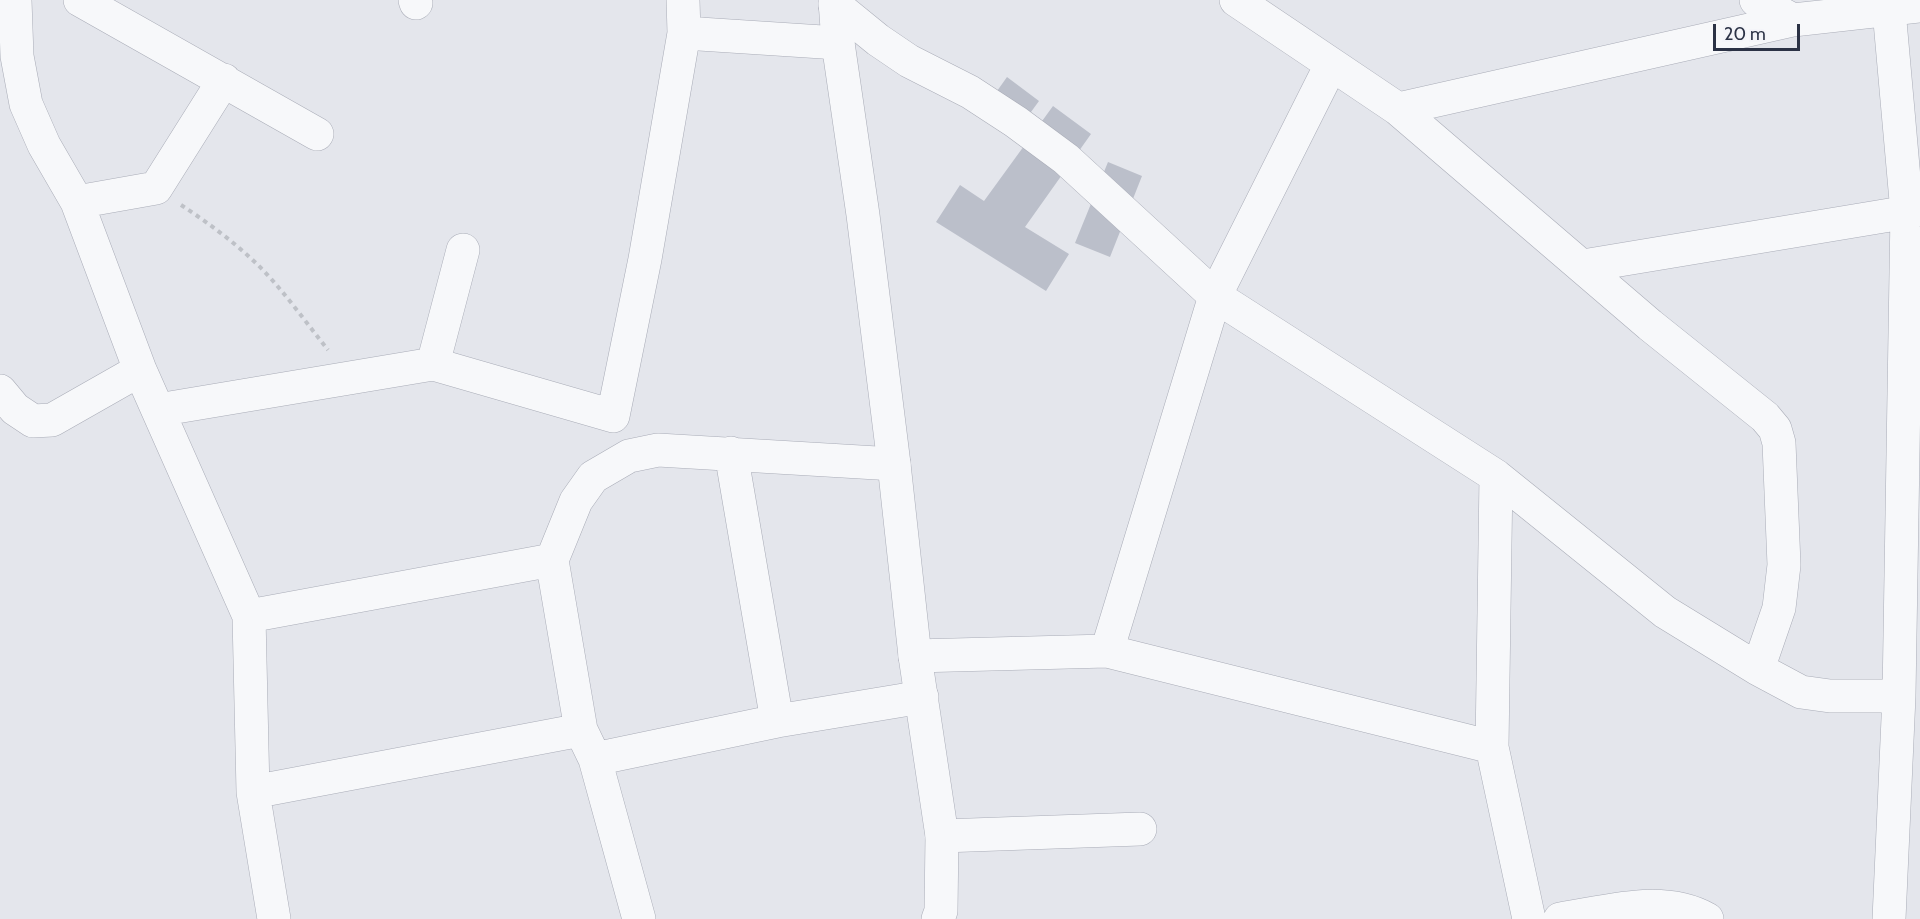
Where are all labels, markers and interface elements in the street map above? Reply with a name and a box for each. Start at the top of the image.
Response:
scale bar [1716,12,1803,50]
text: 20 m [1724,23,1766,45]

